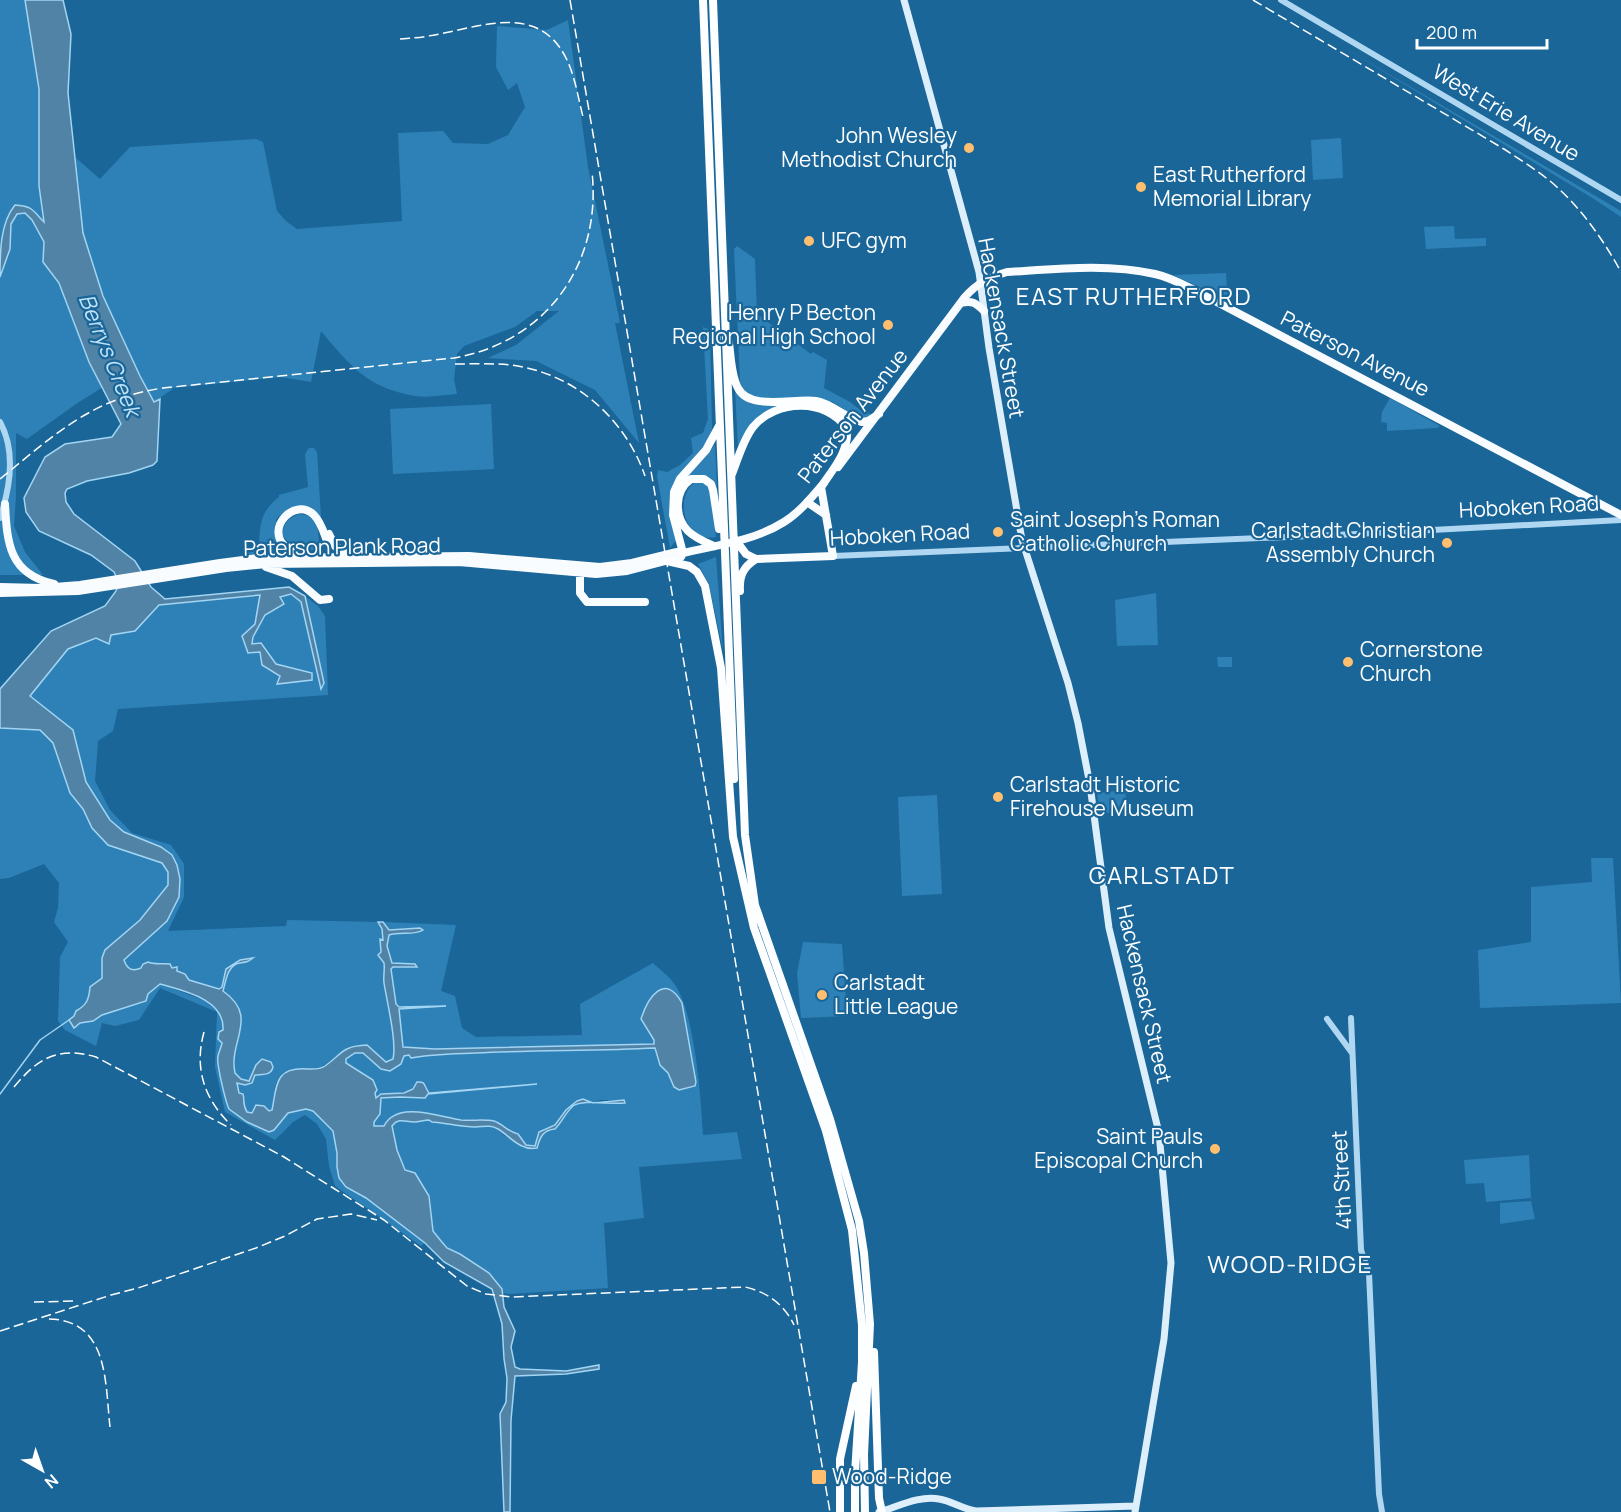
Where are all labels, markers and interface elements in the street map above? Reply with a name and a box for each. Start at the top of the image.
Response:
scale bar [1417,12,1548,50]
text: 200 m [1426,20,1477,44]
street label: West Erie Avenue [1428,57,1585,167]
place label: John Wesley Methodist Church [781,121,957,173]
marker: John Wesley Methodist Church [962,141,976,155]
place label: East Rutherford Memorial Library [1153,160,1311,212]
marker: East Rutherford Memorial Library [1134,180,1148,194]
place label: UFC gym [821,226,907,254]
marker: UFC gym [802,234,816,248]
street label: Hackensack Street [972,235,1032,420]
district label: EAST RUTHERFORD [1016,279,1252,312]
water label: Berrys Creek [72,289,149,424]
place label: Henry P Becton Regional High School [672,298,876,350]
street label: Paterson Avenue [1276,304,1435,403]
marker: Henry P Becton Regional High School [881,318,895,332]
street label: Paterson Avenue [791,342,914,488]
street label: Hoboken Road [1458,488,1600,524]
place label: Saint Joseph's Roman Catholic Church [1010,505,1220,557]
street label: Hoboken Road [829,516,971,552]
place label: Carlstadt Christian Assembly Church [1251,516,1435,568]
marker: Saint Joseph's Roman Catholic Church [991,525,1005,539]
street label: Paterson Plank Road [243,530,441,562]
marker: Carlstadt Christian Assembly Church [1440,536,1454,550]
place label: Cornerstone Church [1360,635,1483,687]
marker: Cornerstone Church [1341,655,1355,669]
place label: Carlstadt Historic Firehouse Museum [1010,770,1194,822]
marker: Carlstadt Historic Firehouse Museum [991,790,1005,804]
district label: CARLSTADT [1089,858,1235,891]
street label: Hackensack Street [1111,902,1179,1086]
place label: Carlstadt Little League [834,968,958,1020]
marker: Carlstadt Little League [815,988,829,1002]
place label: Saint Pauls Episcopal Church [1034,1122,1203,1174]
street label: 4th Street [1324,1130,1358,1230]
marker: Saint Pauls Episcopal Church [1208,1142,1222,1156]
district label: WOOD-RIDGE [1207,1247,1373,1280]
north arrow [12,1440,72,1500]
place label: Wood-Ridge [832,1462,952,1490]
marker: Wood-Ridge [810,1468,828,1486]
text: N [40,1469,63,1494]

